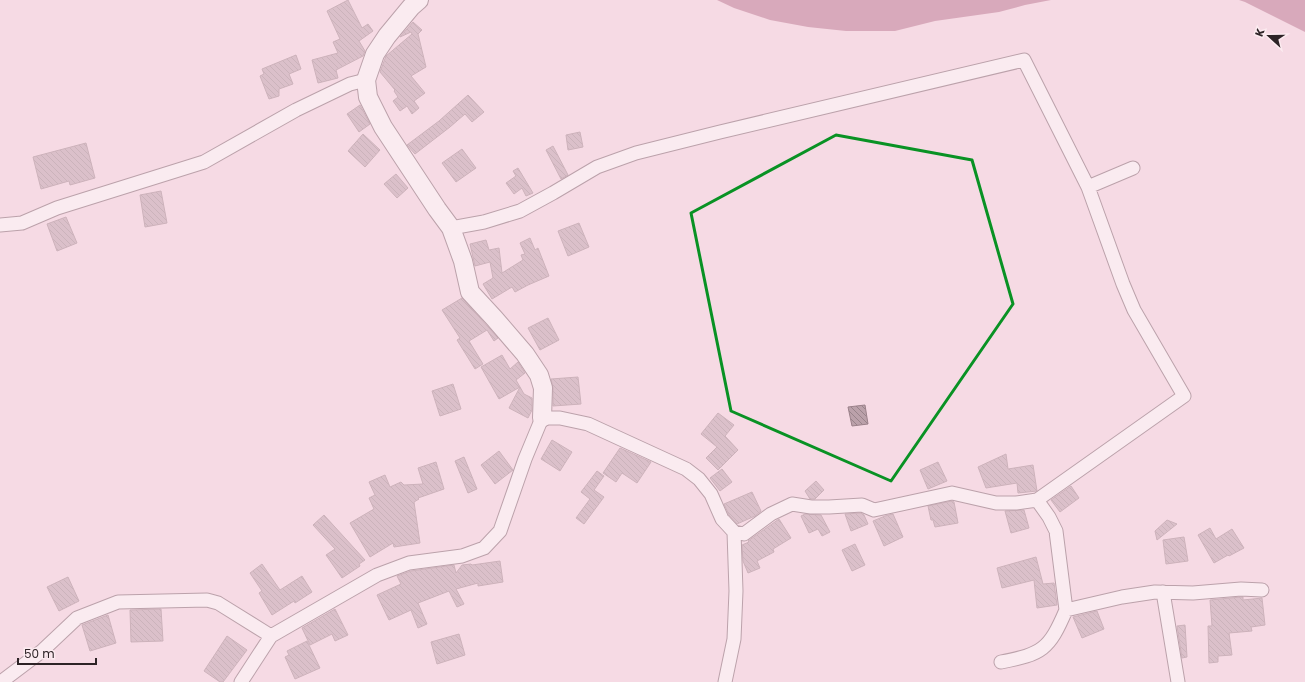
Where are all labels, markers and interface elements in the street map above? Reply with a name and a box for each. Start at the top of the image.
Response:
north arrow [1249,16,1289,56]
text: K [1251,26,1269,39]
scale bar [18,640,96,666]
text: 50 m [24,645,55,662]

